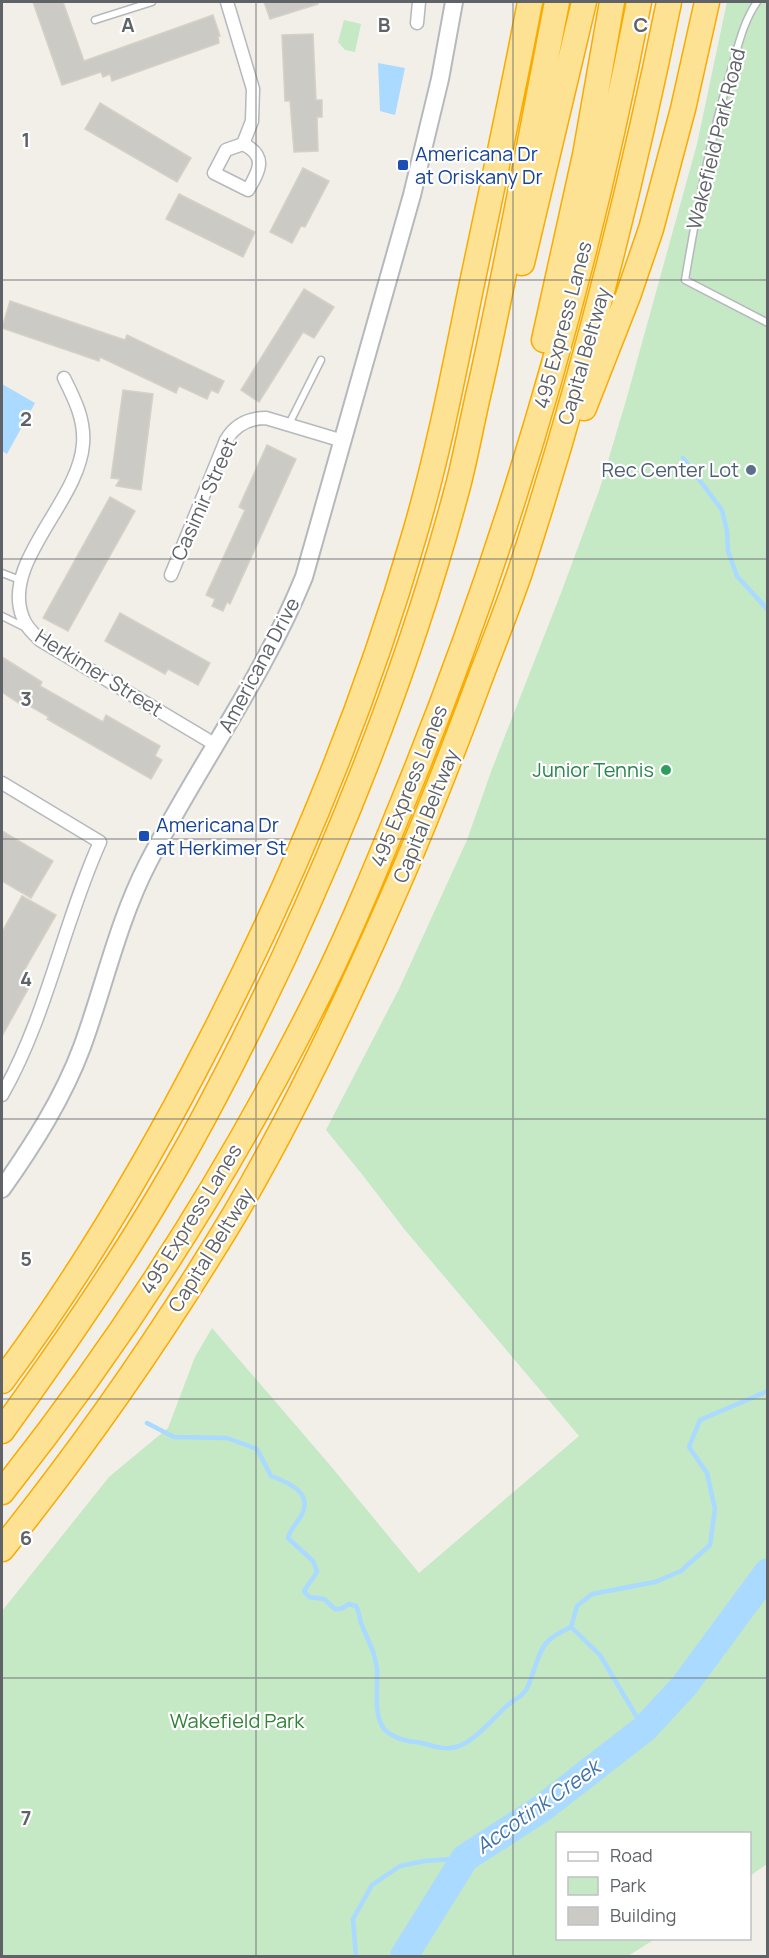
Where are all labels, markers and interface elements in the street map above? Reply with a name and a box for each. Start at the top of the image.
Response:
text: A [121,11,135,38]
text: B [378,11,391,38]
text: C [634,11,648,38]
street label: Wakefield Park Road [680,45,751,232]
text: 1 [22,126,30,153]
place label: Americana Dr at Oriskany Dr [415,140,543,190]
marker: Americana Dr at Oriskany Dr [396,158,410,172]
street label: 495 Express Lanes [527,238,598,412]
street label: Capital Beltway [551,283,616,428]
text: 2 [20,405,32,432]
street label: Casimir Street [164,433,243,565]
place label: Rec Center Lot [601,456,739,483]
marker: Rec Center Lot [744,463,758,477]
street label: Americana Drive [212,593,305,737]
street label: Herkimer Street [30,623,168,723]
text: 3 [20,685,32,712]
street label: 495 Express Lanes [364,701,453,871]
street label: Capital Beltway [386,744,465,887]
place label: Junior Tennis [533,756,654,783]
marker: Junior Tennis [659,763,673,777]
place label: Americana Dr at Herkimer St [156,811,286,861]
marker: Americana Dr at Herkimer St [137,829,151,843]
text: 4 [20,965,32,992]
street label: 495 Express Lanes [133,1138,248,1299]
street label: Capital Beltway [161,1182,260,1317]
text: 5 [20,1245,32,1272]
text: 6 [20,1524,32,1551]
park label: Wakefield Park [170,1707,305,1734]
water label: Accotink Creek [470,1751,607,1860]
text: 7 [21,1804,31,1831]
legend [556,1832,751,1940]
text: Road [610,1843,653,1867]
text: Park [610,1873,647,1897]
text: Building [610,1903,676,1927]

